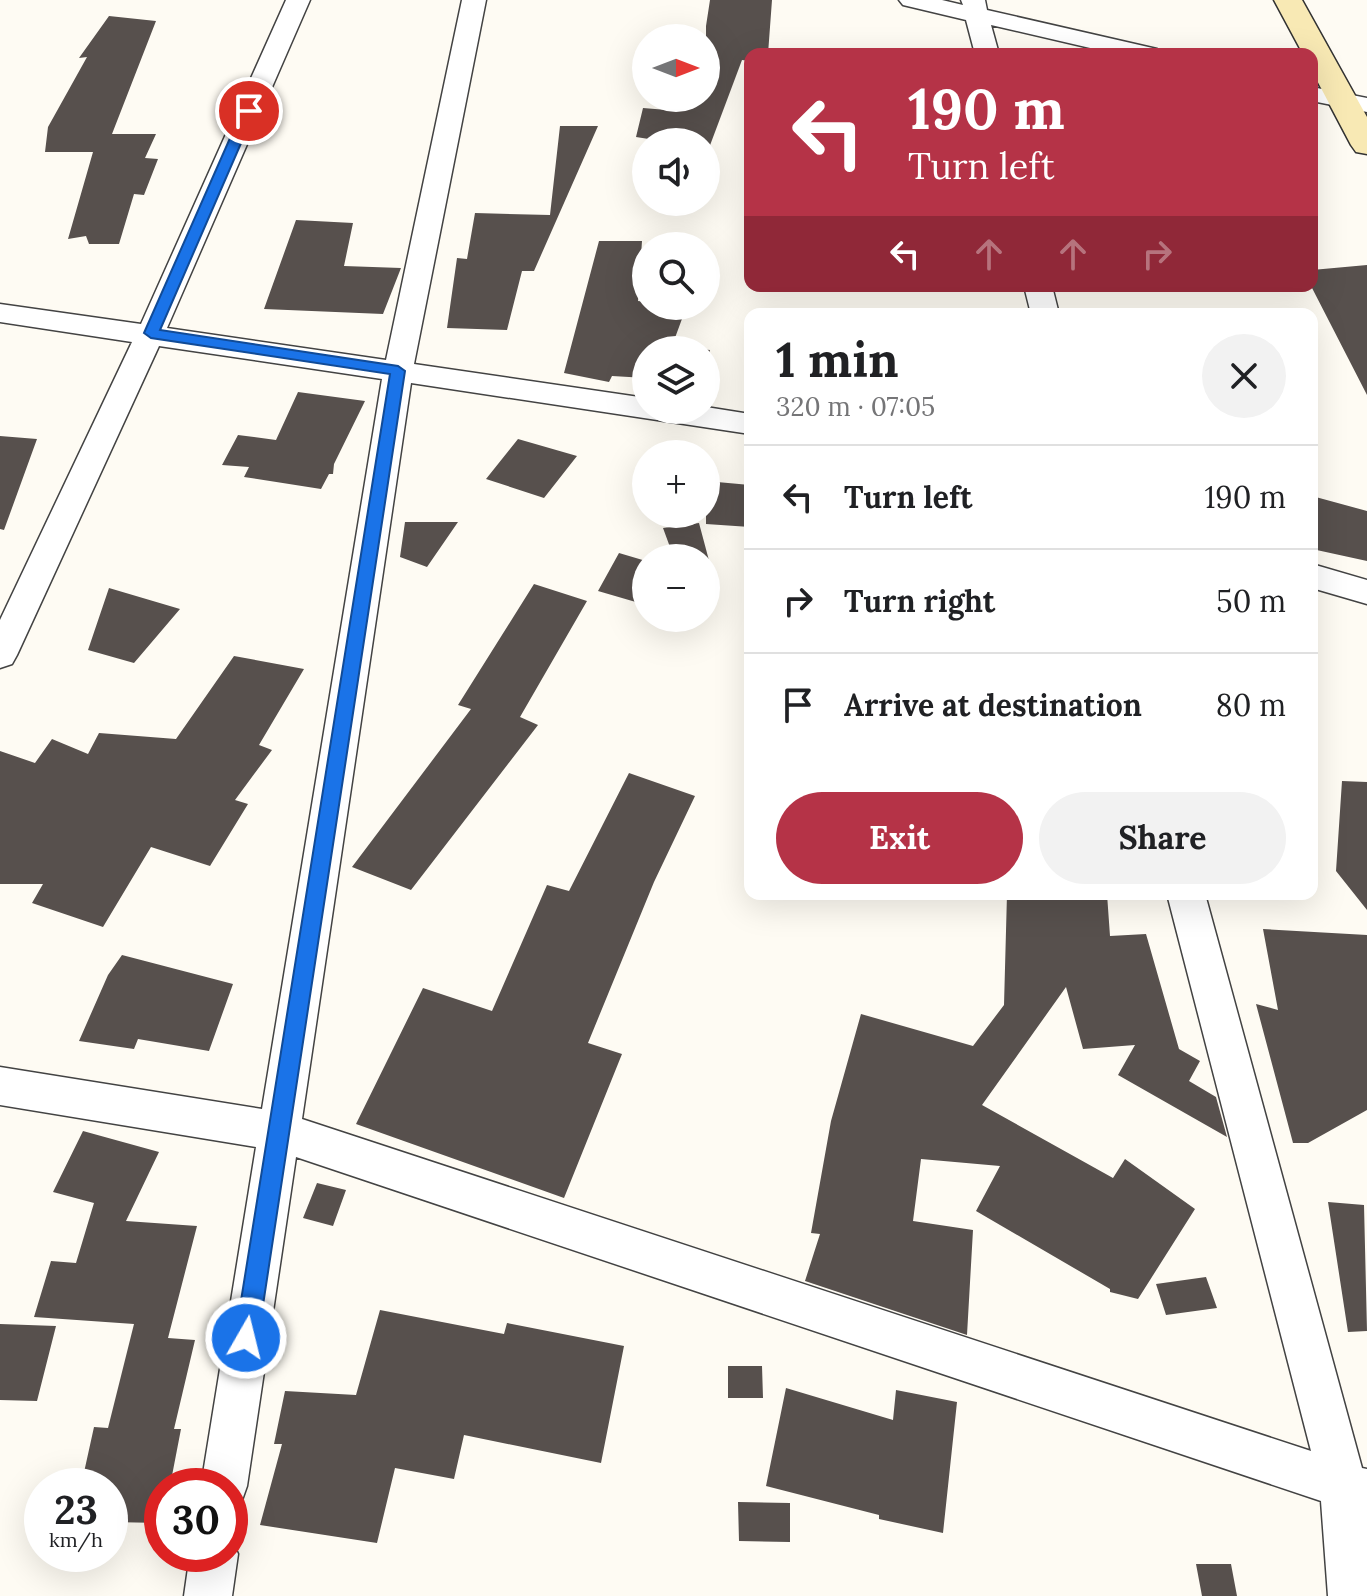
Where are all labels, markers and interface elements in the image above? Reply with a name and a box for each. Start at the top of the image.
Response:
north arrow [632,24,720,112]
map controls [632,24,720,632]
text: 190 m [908,73,1065,144]
pin [215,77,283,145]
icon: left [776,80,880,184]
icon: arrive [227,89,271,133]
button: sound [632,128,720,216]
text: Turn left [908,143,1055,189]
button: search [632,232,720,320]
icon: left [883,232,927,276]
icon: ahead [967,232,1011,276]
icon: ahead [1051,232,1095,276]
icon: right [1135,232,1179,276]
text: 1 min [776,329,899,390]
button: close [1202,334,1286,418]
button: layers [632,336,720,424]
text: 320 m · 07:05 [776,390,935,423]
button: + [632,440,720,528]
icon: left [776,475,820,519]
text: Turn left [844,478,972,516]
text: 190 m [1204,478,1286,516]
button: − [632,544,720,632]
icon: right [776,579,820,623]
text: Turn right [844,582,995,620]
text: 50 m [1216,582,1286,620]
icon: arrive [776,683,820,727]
text: Arrive at destination [844,686,1142,724]
text: 80 m [1216,686,1286,724]
button: Exit [776,792,1023,884]
button: Share [1039,792,1286,884]
position arrow [204,1296,288,1380]
speed limit sign: 30 [144,1468,248,1572]
text: 23 [54,1484,98,1535]
text: km/h [49,1527,103,1552]

